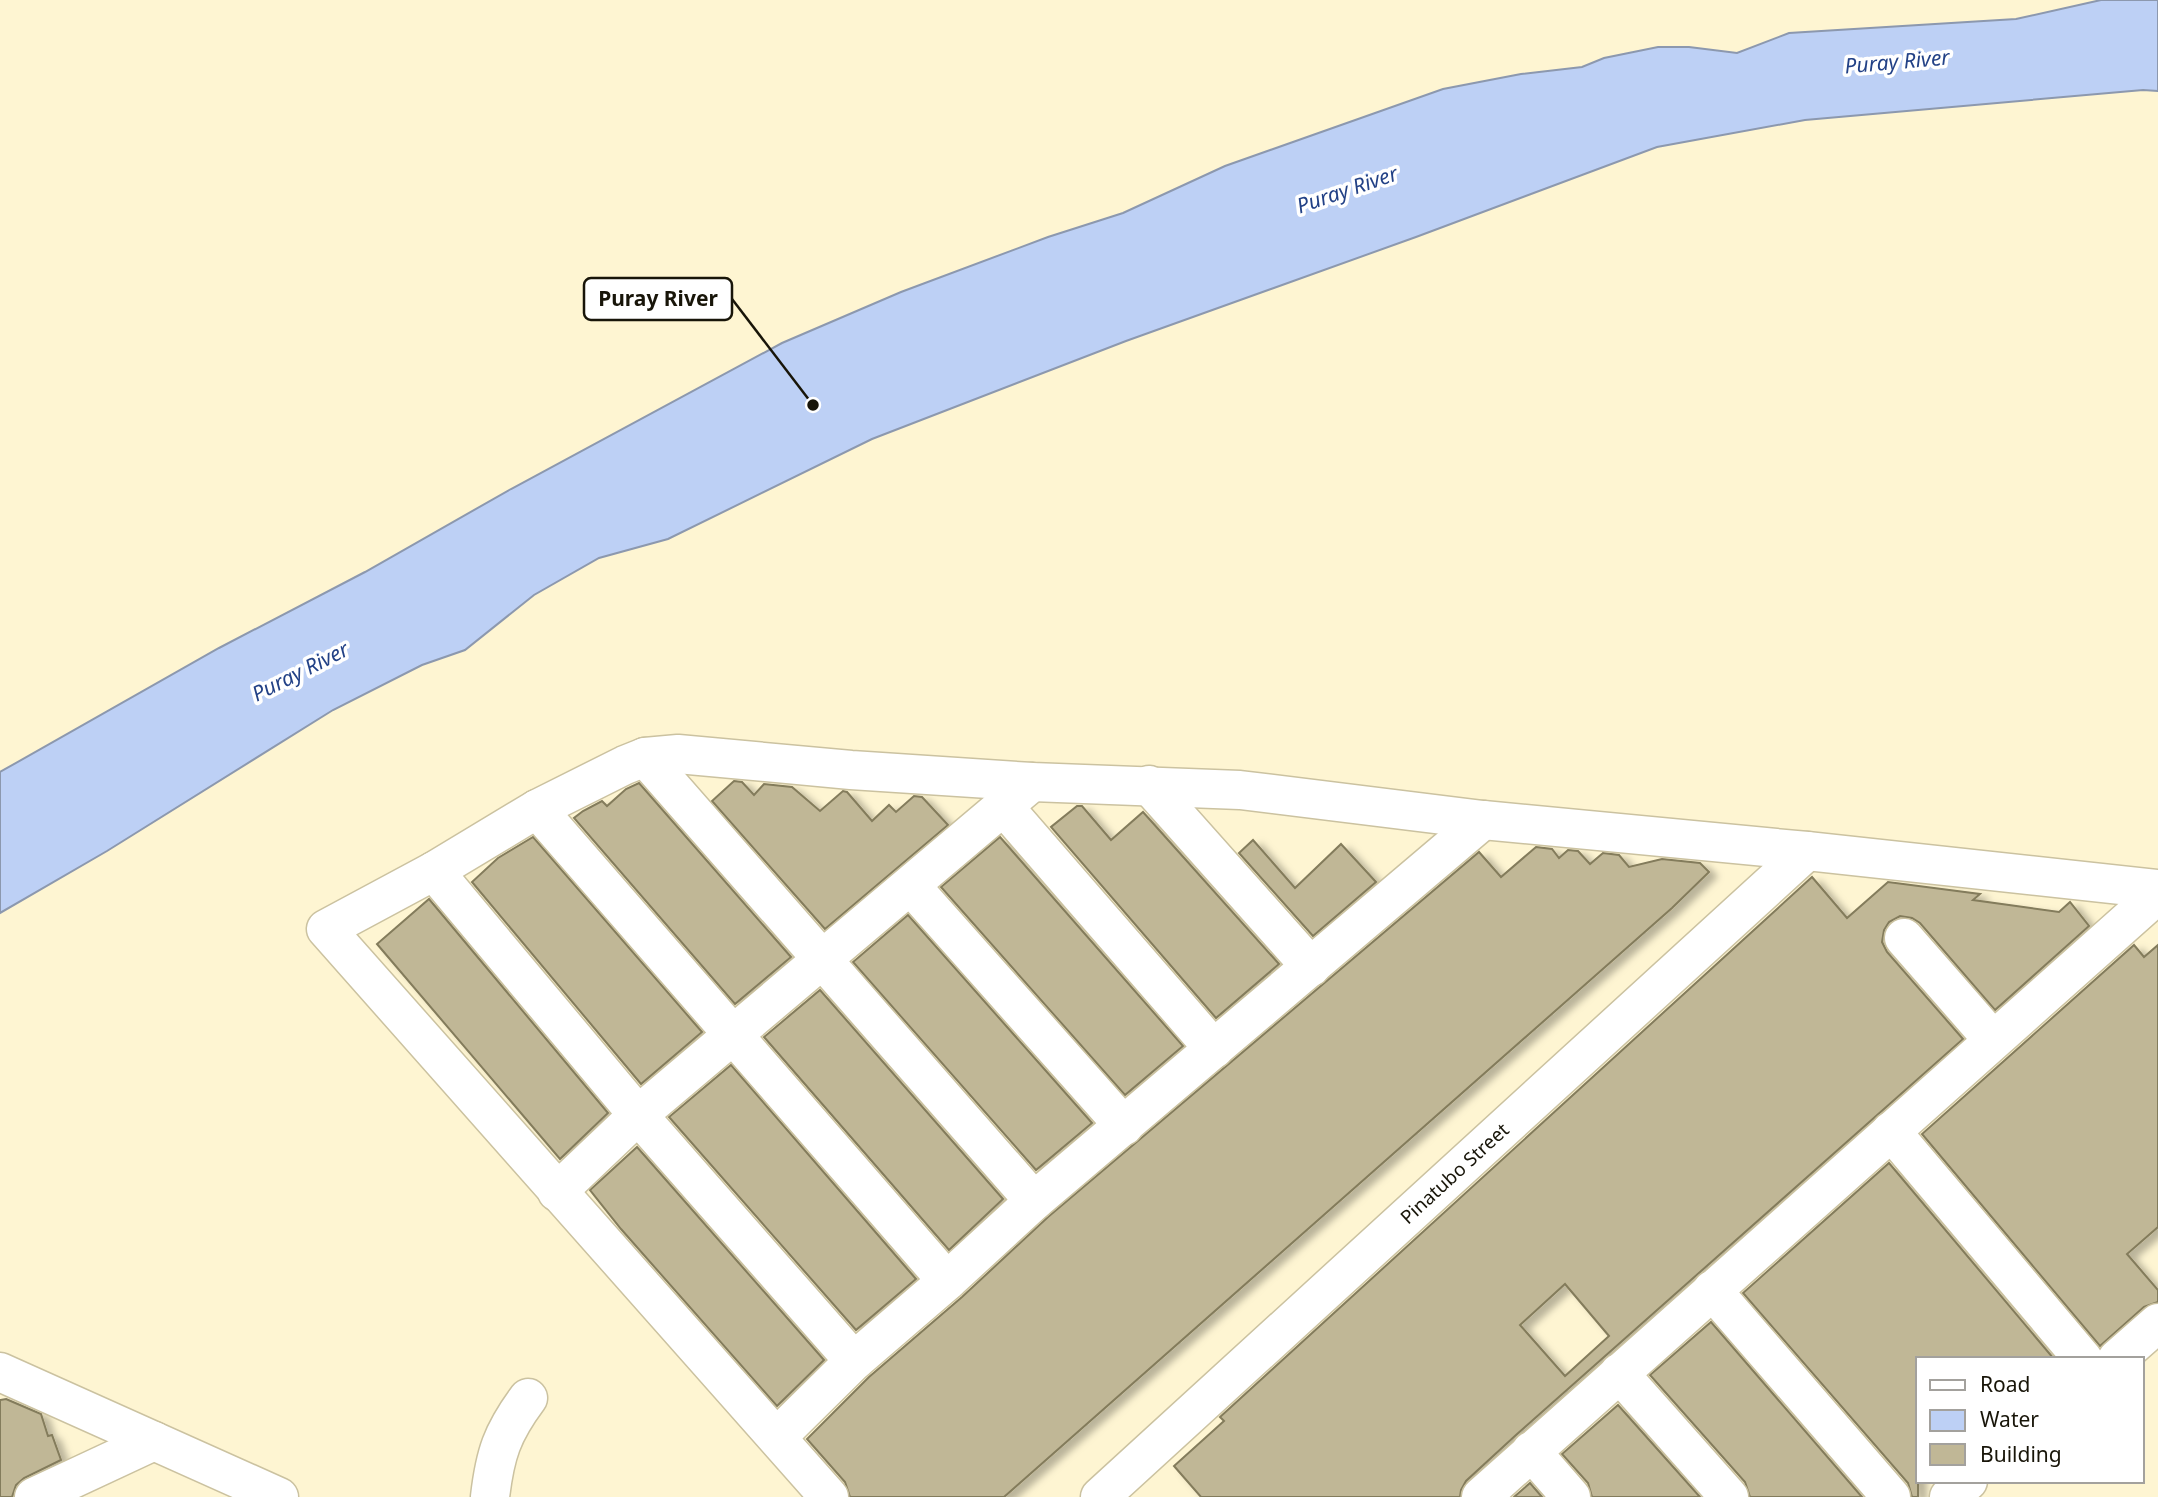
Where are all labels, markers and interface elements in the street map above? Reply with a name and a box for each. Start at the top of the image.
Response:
water label: Puray River [1843,42,1952,80]
water label: Puray River [1293,158,1403,219]
callout: Puray River [584,278,732,320]
text: Puray River [598,284,718,312]
water label: Puray River [247,634,355,707]
street label: Pinatubo Street [1394,1117,1514,1230]
legend [1916,1357,2144,1483]
text: Road [1980,1370,2030,1398]
text: Water [1980,1405,2039,1433]
text: Building [1980,1440,2062,1468]

